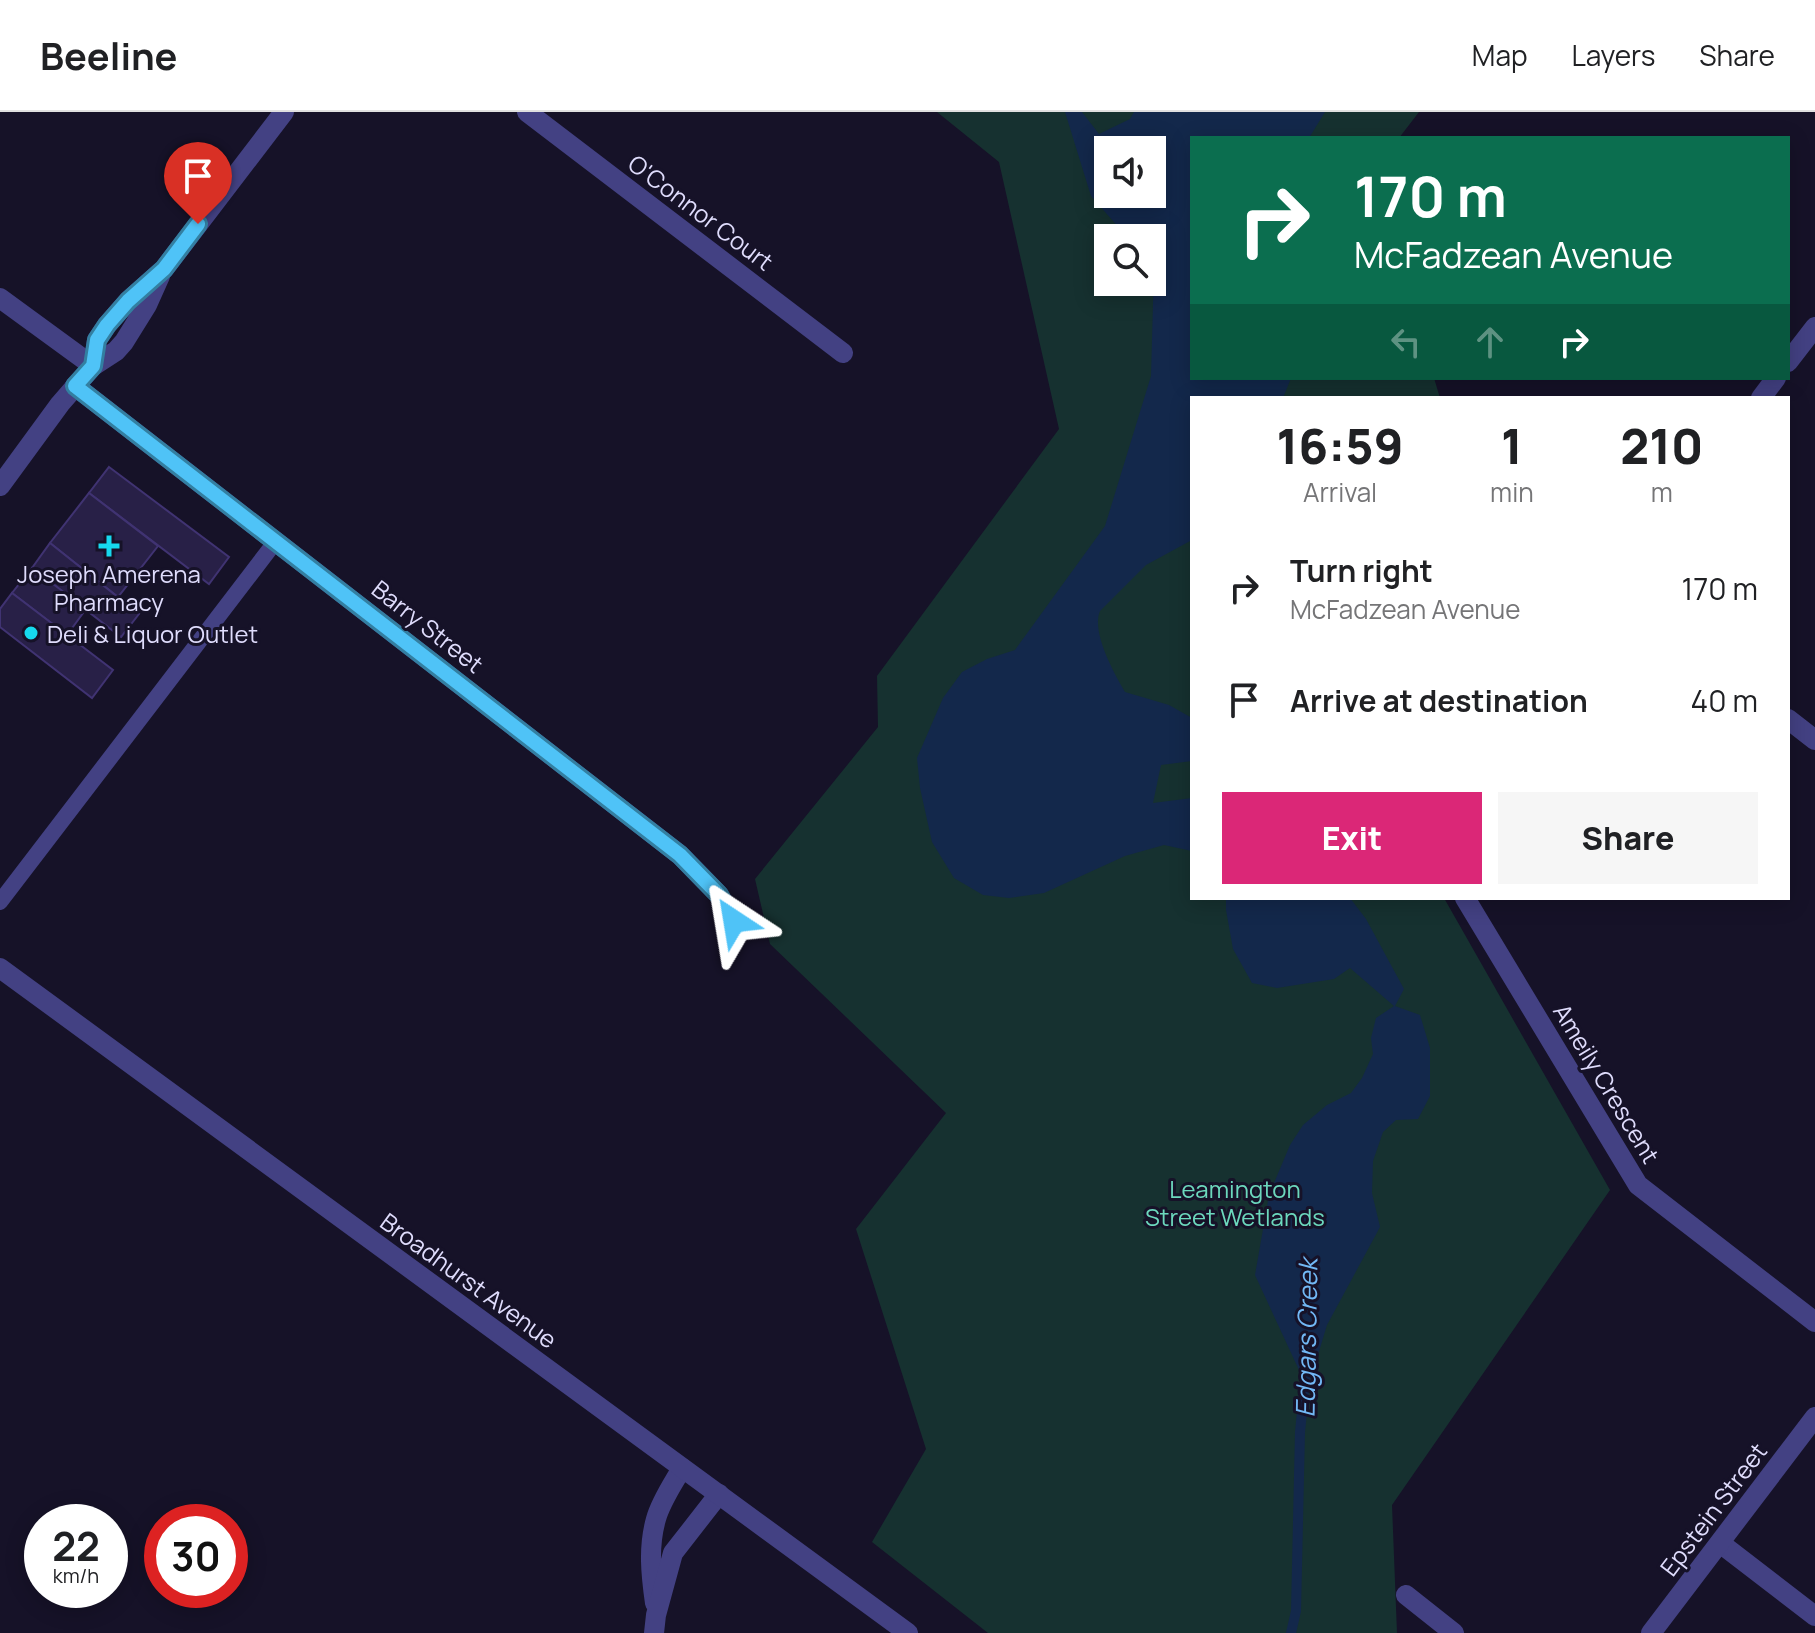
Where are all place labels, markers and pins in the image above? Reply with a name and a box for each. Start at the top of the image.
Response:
pin [164,142,232,224]
marker: Joseph Amerena Pharmacy [100,537,118,555]
place label: Joseph Amerena Pharmacy [17,557,201,618]
place label: Deli & Liquor Outlet [47,617,258,650]
marker: Deli & Liquor Outlet [22,624,40,642]

